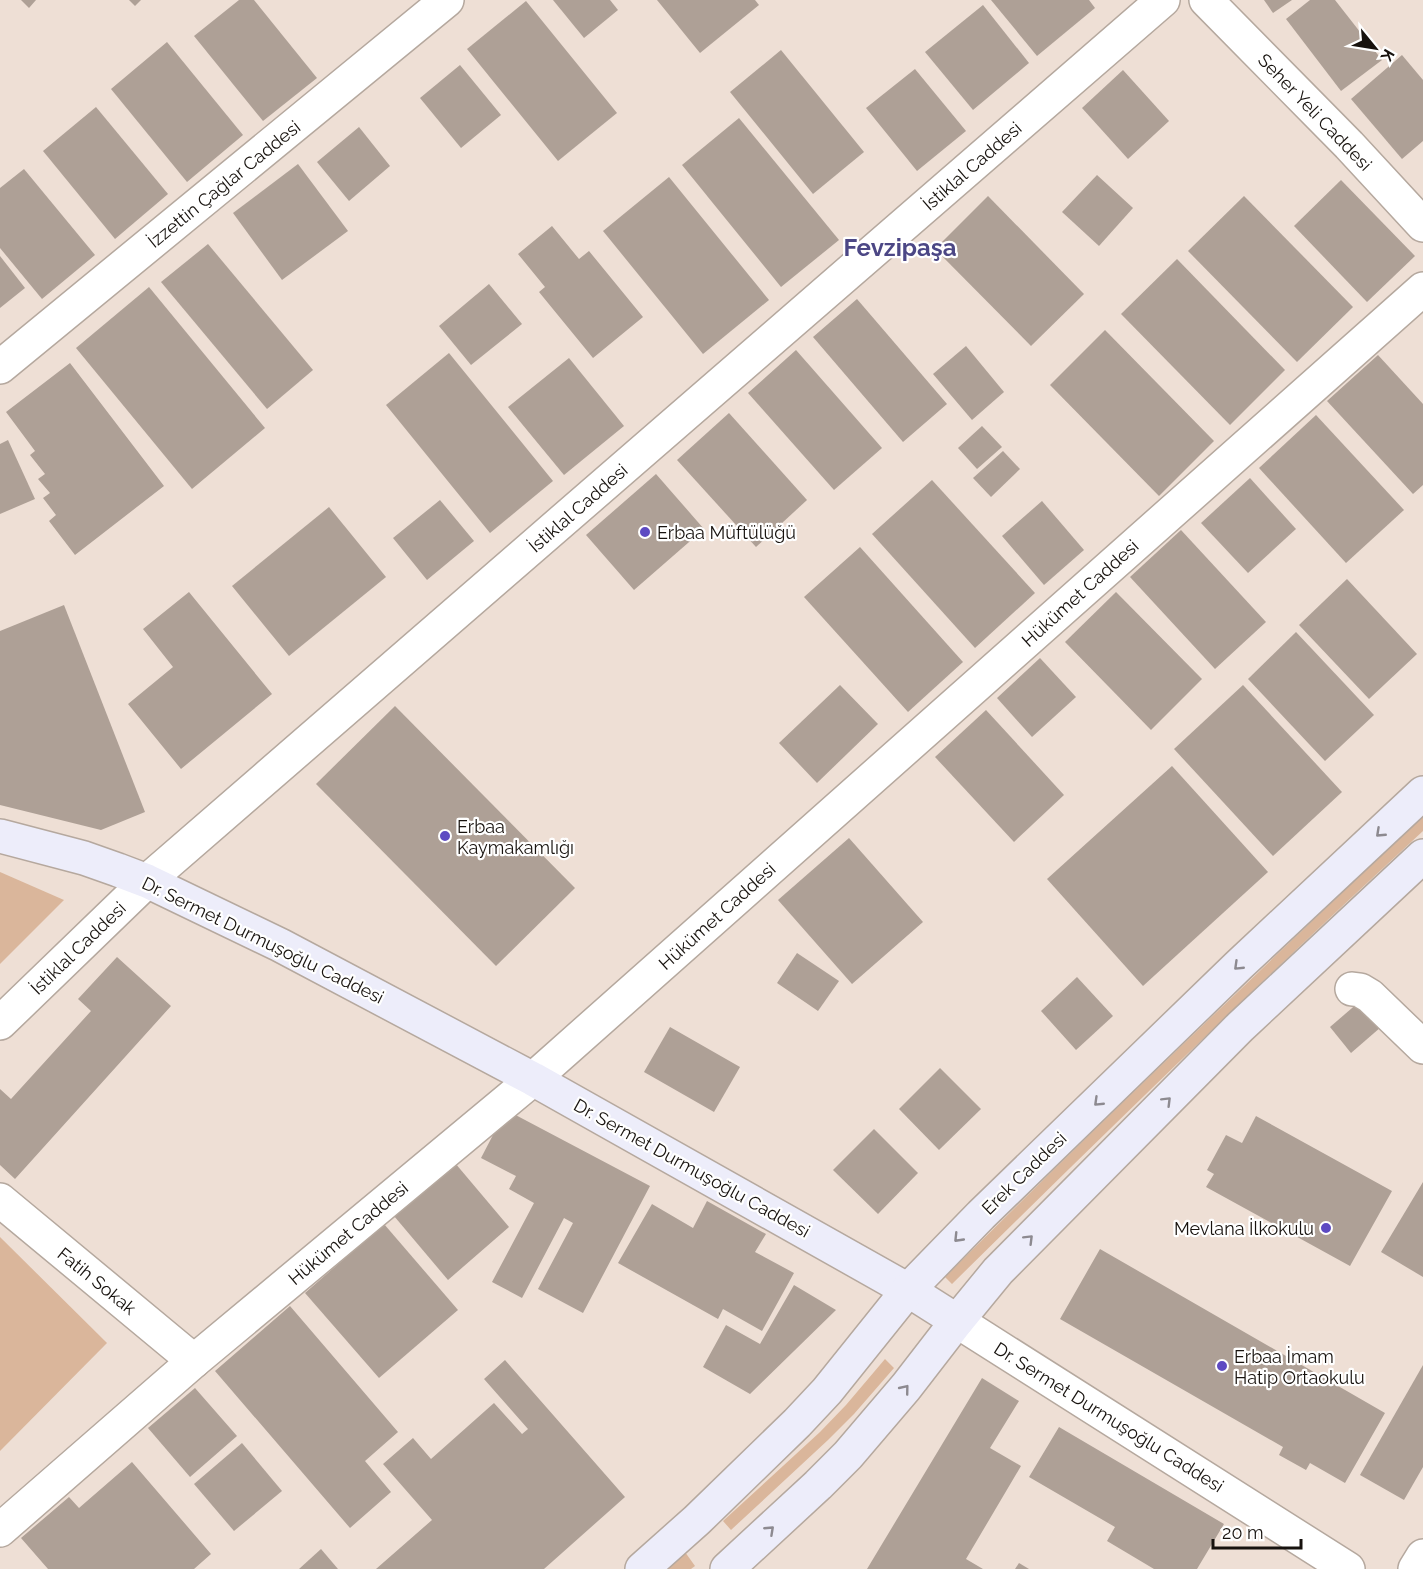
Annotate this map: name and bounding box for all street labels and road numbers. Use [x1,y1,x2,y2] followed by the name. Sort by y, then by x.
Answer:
[1254,49,1376,175] street label: Seher Yeli Caddesi
[144,116,304,252] street label: İzzettin Çağlar Caddesi
[918,117,1026,215] street label: İstiklal Caddesi
[524,459,632,557] street label: İstiklal Caddesi
[1017,535,1143,651] street label: Hükümet Caddesi
[654,858,780,974] street label: Hükümet Caddesi
[139,872,387,1008] street label: Dr. Sermet Durmuşoğlu Caddesi
[26,897,130,999] street label: İstiklal Caddesi
[570,1094,814,1242] street label: Dr. Sermet Durmuşoğlu Caddesi
[977,1127,1071,1219] street label: Erek Caddesi
[284,1177,412,1289] street label: Hükümet Caddesi
[54,1243,141,1319] street label: Fatih Sokak
[990,1338,1228,1496] street label: Dr. Sermet Durmuşoğlu Caddesi

